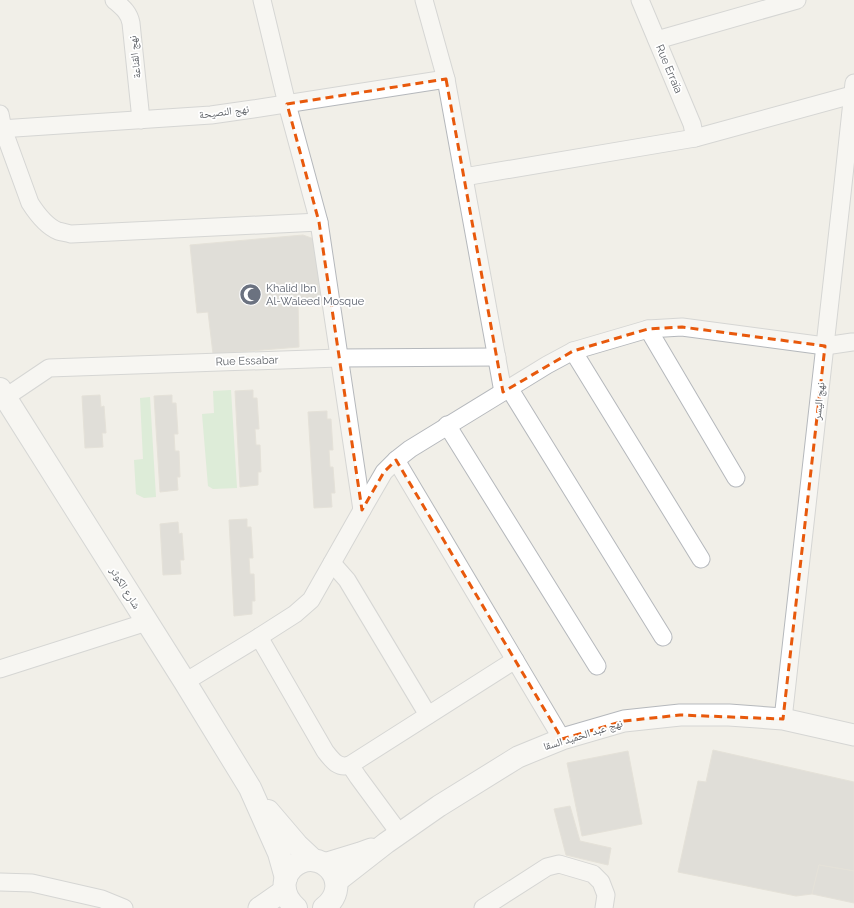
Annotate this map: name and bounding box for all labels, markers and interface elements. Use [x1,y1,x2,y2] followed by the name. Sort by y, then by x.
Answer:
[126,35,144,79] street label: نهج القناعة
[653,43,685,95] street label: Rue Erraïa
[198,102,250,122] street label: نهج النصيحة
[237,281,263,307] mosque icon: Khalid Ibn Al-Waleed Mosque
[266,282,365,308] place label: Khalid Ibn Al-Waleed Mosque
[215,353,279,369] street label: Rue Essabar
[810,381,827,422] street label: نهج اليسر
[106,564,143,611] street label: شارع الكوثر
[542,717,624,753] street label: نهج عبد الحميد السقا

